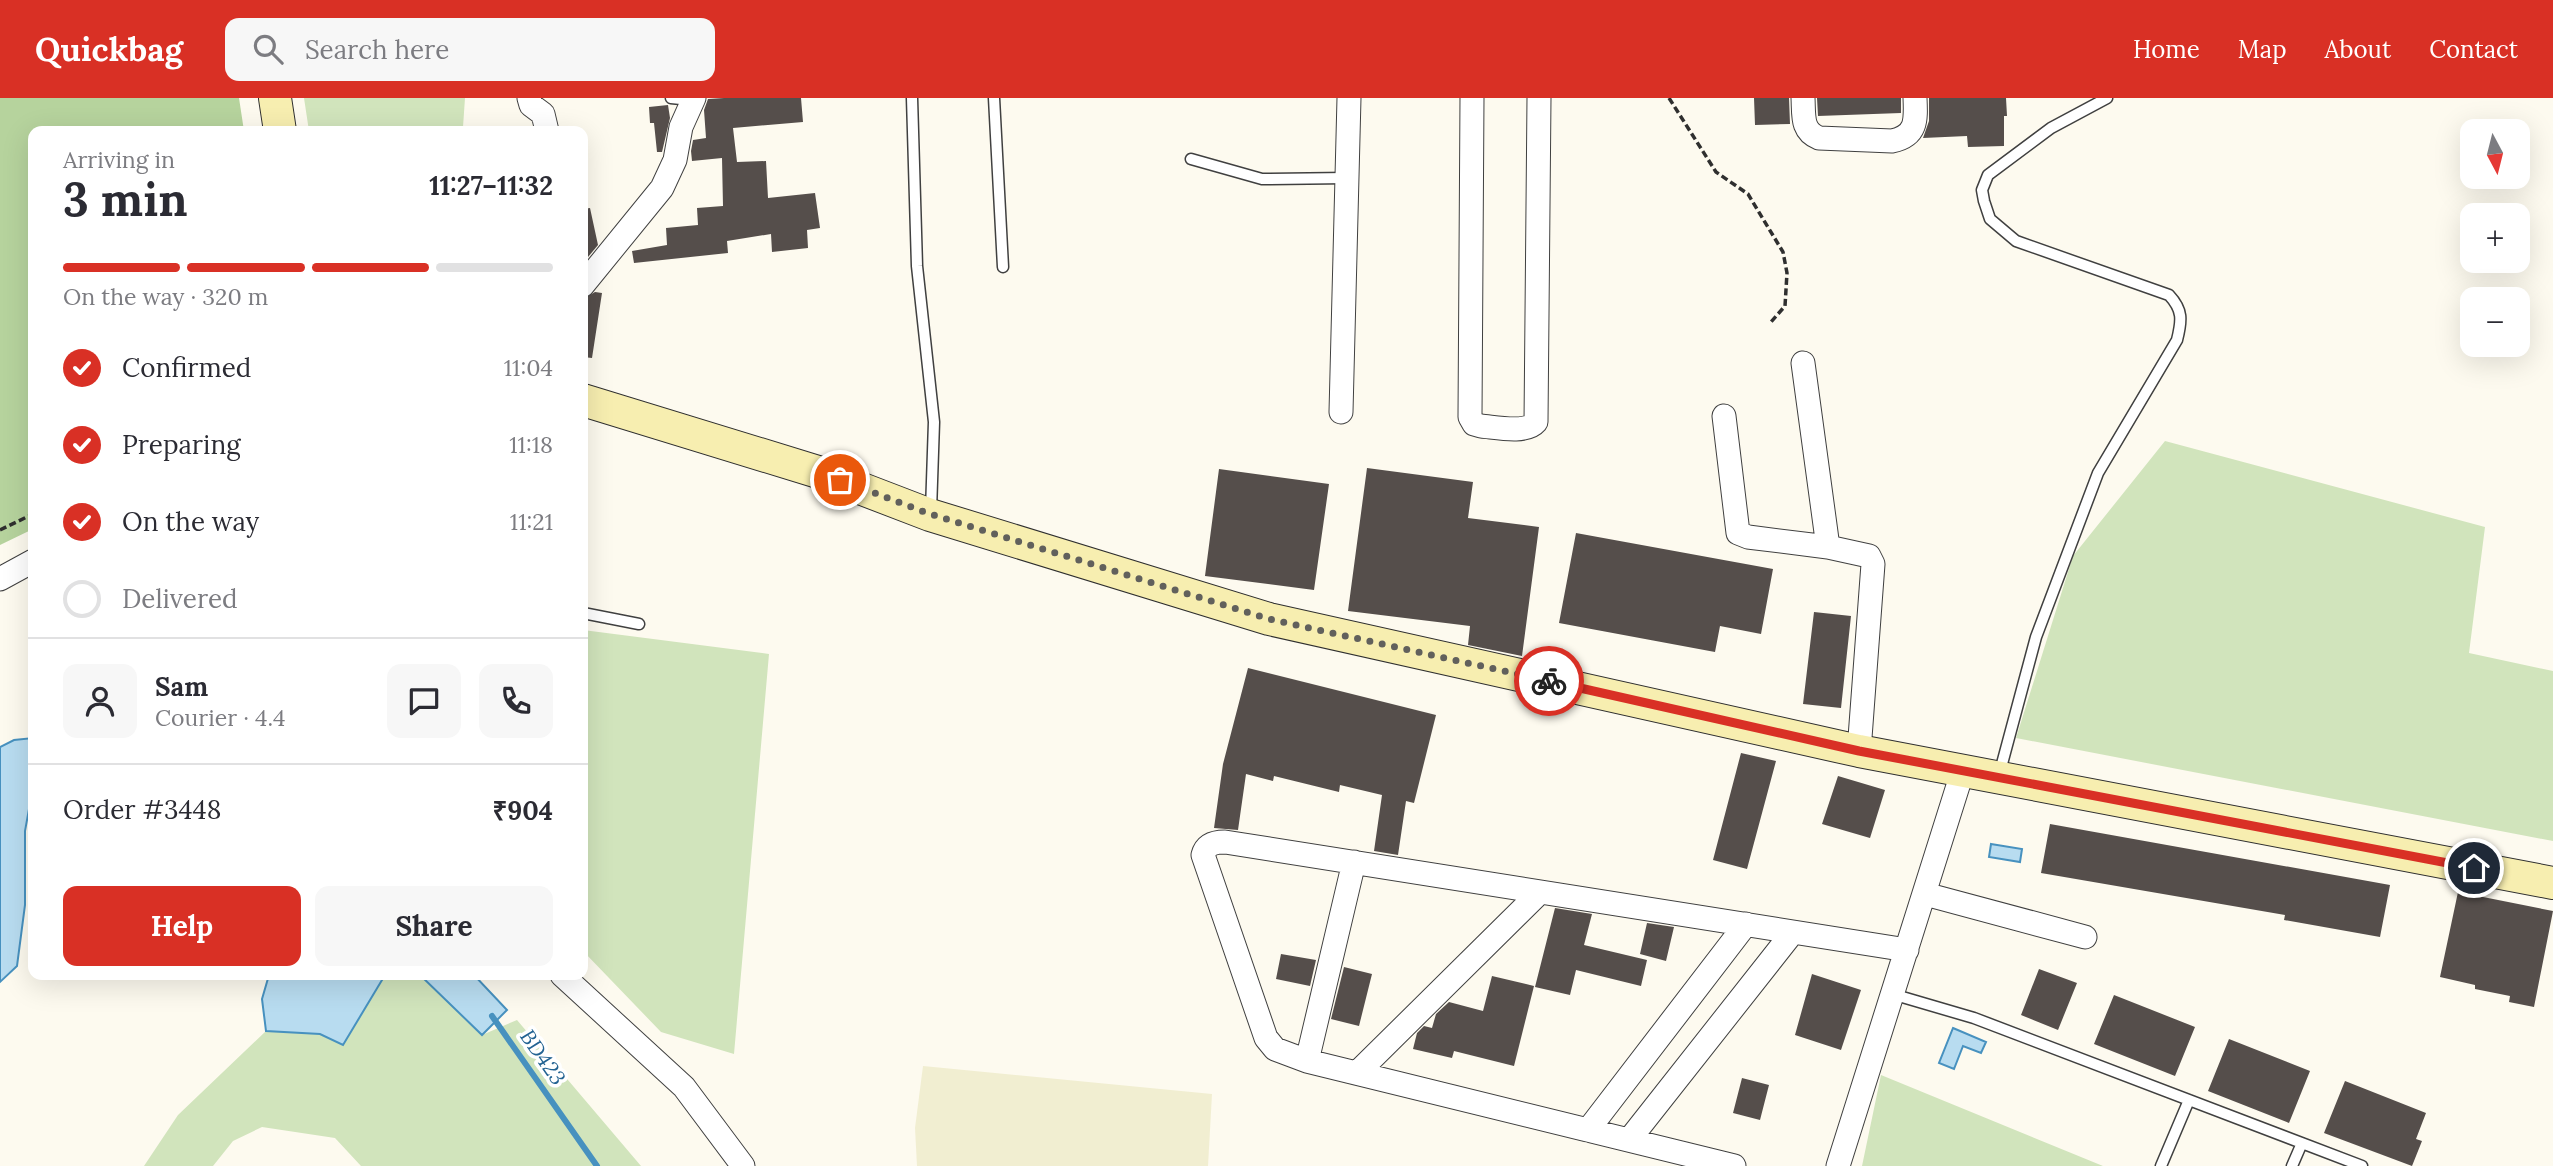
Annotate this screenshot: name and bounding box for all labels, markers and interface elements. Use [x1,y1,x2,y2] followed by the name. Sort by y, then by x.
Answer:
[225,18,715,81] search box
[35,28,183,70] text: Quickbag
[249,30,287,68] icon: search
[305,33,449,66] text: Search here
[2133,34,2200,65] text: Home
[2238,34,2287,65] text: Map
[2325,34,2391,65] text: About
[2429,34,2518,65] text: Contact
[2460,119,2530,189] north arrow
[2460,119,2530,357] map controls
[63,145,175,174] text: Arriving in
[429,169,553,202] text: 11:27–11:32
[63,170,188,229] text: 3 min
[2460,203,2530,273] button: +
[63,282,268,311] text: On the way · 320 m
[2460,287,2530,357] button: −
[63,349,101,387] icon: check
[122,351,251,384] text: Confirmed
[504,353,553,382] text: 11:04
[63,426,101,464] icon: check
[122,428,241,461] text: Preparing
[509,430,553,459] text: 11:18
[810,450,870,510] pin
[821,461,859,499] icon: bag
[63,503,101,541] icon: check
[122,505,259,538] text: On the way
[510,507,553,536] text: 11:21
[122,582,238,615] text: Delivered
[1514,646,1584,716] courier
[1530,662,1568,700] icon: bike
[63,664,137,738] button: person
[387,664,461,738] button: chat
[479,664,553,738] button: phone
[155,670,208,703] text: Sam
[155,703,286,732] text: Courier · 4.4
[63,793,221,826] text: Order #3448
[492,794,553,827] text: ₹904
[2444,838,2504,898] pin
[2455,849,2493,887] icon: home
[63,886,301,966] button: Help
[315,886,553,966] button: Share
[514,1024,572,1090] water label: BD423

